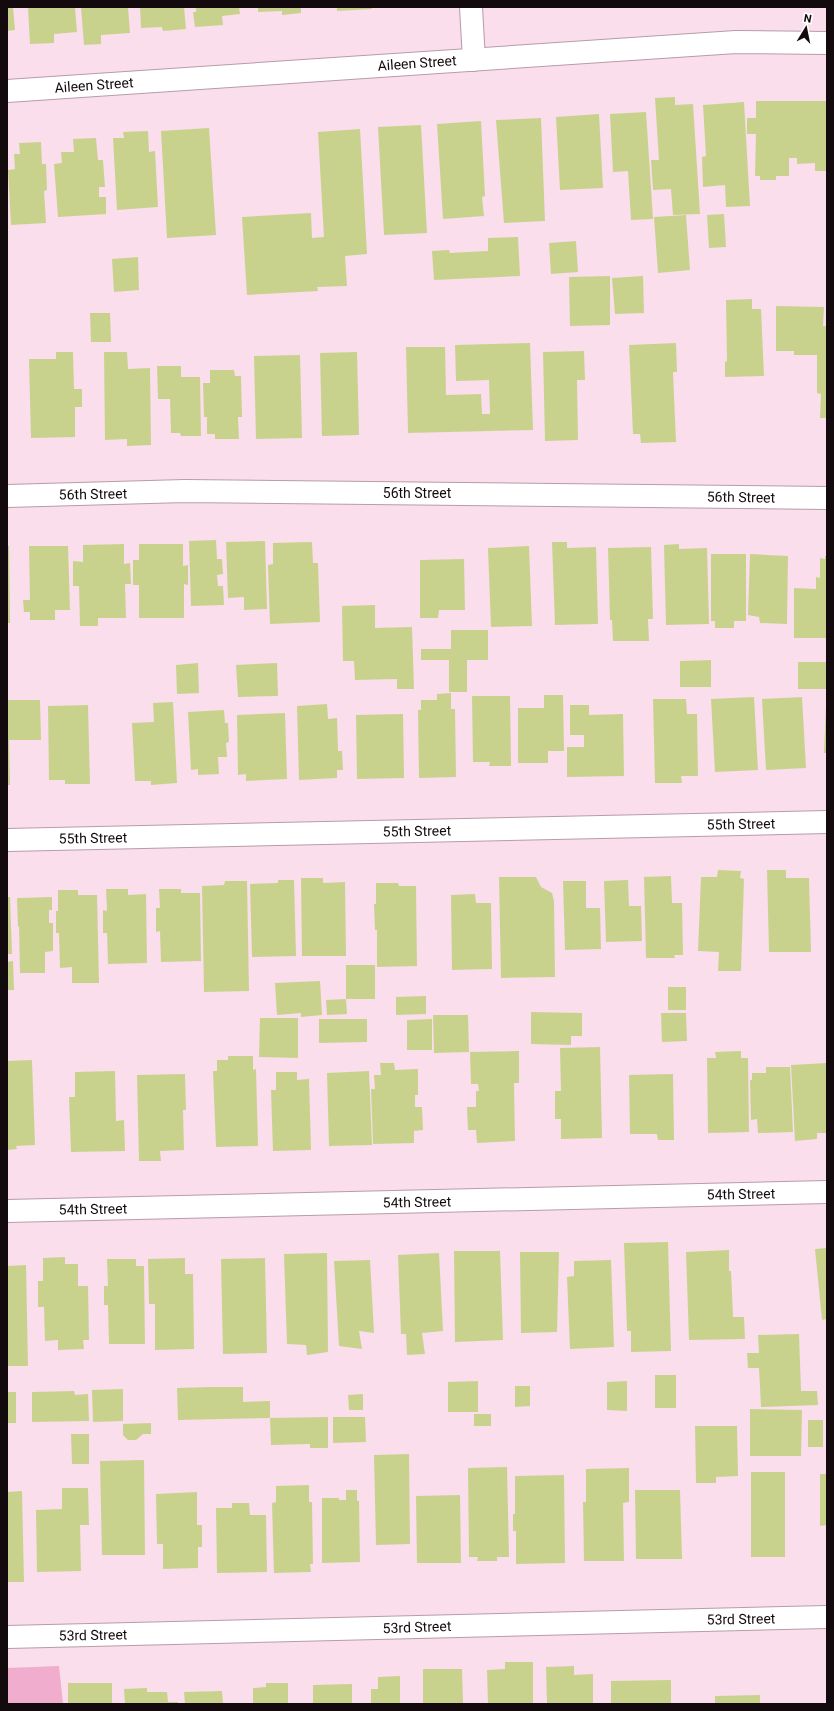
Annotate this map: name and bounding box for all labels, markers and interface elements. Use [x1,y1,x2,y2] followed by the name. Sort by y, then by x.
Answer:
[786,8,826,48] north arrow
[803,12,813,26] text: N
[377,52,457,74] street label: Aileen Street
[54,74,134,96] street label: Aileen Street
[59,485,128,503] street label: 56th Street
[383,485,452,501] street label: 56th Street
[707,488,776,506] street label: 56th Street
[707,815,776,833] street label: 55th Street
[383,822,452,840] street label: 55th Street
[59,829,128,847] street label: 55th Street
[707,1185,776,1203] street label: 54th Street
[383,1193,452,1211] street label: 54th Street
[59,1200,128,1218] street label: 54th Street
[707,1610,776,1628] street label: 53rd Street
[382,1618,452,1636] street label: 53rd Street
[59,1626,128,1644] street label: 53rd Street

